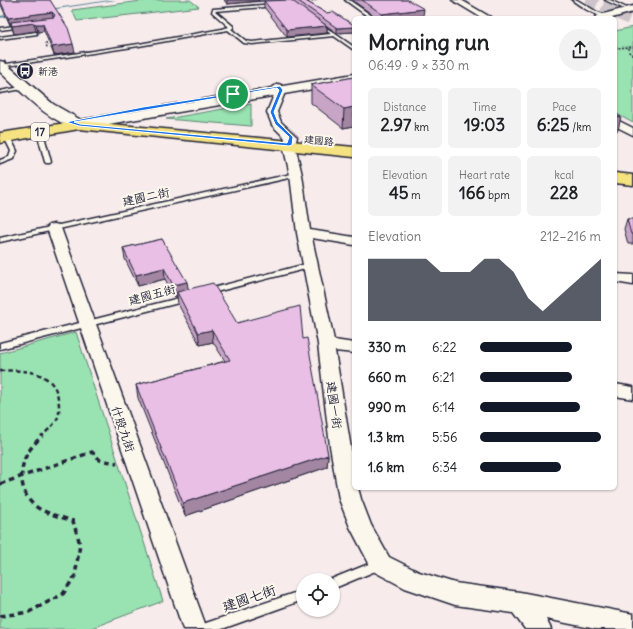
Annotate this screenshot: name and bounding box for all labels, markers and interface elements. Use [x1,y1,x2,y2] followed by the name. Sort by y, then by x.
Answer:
[368,28,490,56] text: Morning run
[559,29,601,71] button: share
[368,57,469,74] text: 06:49 · 9 × 330 m
[15,61,35,81] bus stop icon: 新港
[38,65,58,78] place label: 新港
[216,77,250,111] pin
[222,83,244,105] icon: arrive
[383,100,426,114] text: Distance
[473,100,496,114] text: Time
[552,100,576,114] text: Pace
[380,114,411,136] text: 2.97
[464,114,505,136] text: 19:03
[537,114,570,136] text: 6:25
[411,120,429,134] text: km
[570,120,591,134] text: /km
[31,123,49,141] road number: 17
[303,132,335,149] street label: 建國路
[382,168,427,182] text: Elevation
[459,168,510,182] text: Heart rate
[554,168,574,182] text: kcal
[389,182,409,204] text: 45
[459,182,485,204] text: 166
[550,182,578,204] text: 228
[121,184,171,209] street label: 建國二街
[409,188,421,202] text: m
[485,188,510,202] text: bpm
[368,228,421,245] text: Elevation
[540,228,601,245] text: 212–216 m
[127,281,177,308] street label: 建國五街
[368,339,406,356] text: 330 m
[432,339,457,356] text: 6:22
[368,369,406,386] text: 660 m
[432,369,455,386] text: 6:21
[324,380,345,430] street label: 建國一街
[368,399,406,416] text: 990 m
[432,399,455,416] text: 6:14
[109,404,138,454] street label: 什股九街
[368,429,404,446] text: 1.3 km
[432,429,457,446] text: 5:56
[368,459,404,476] text: 1.6 km
[432,459,457,476] text: 6:34
[296,573,340,617] map controls
[296,573,340,617] button: locate
[220,580,278,616] street label: 建國七街

